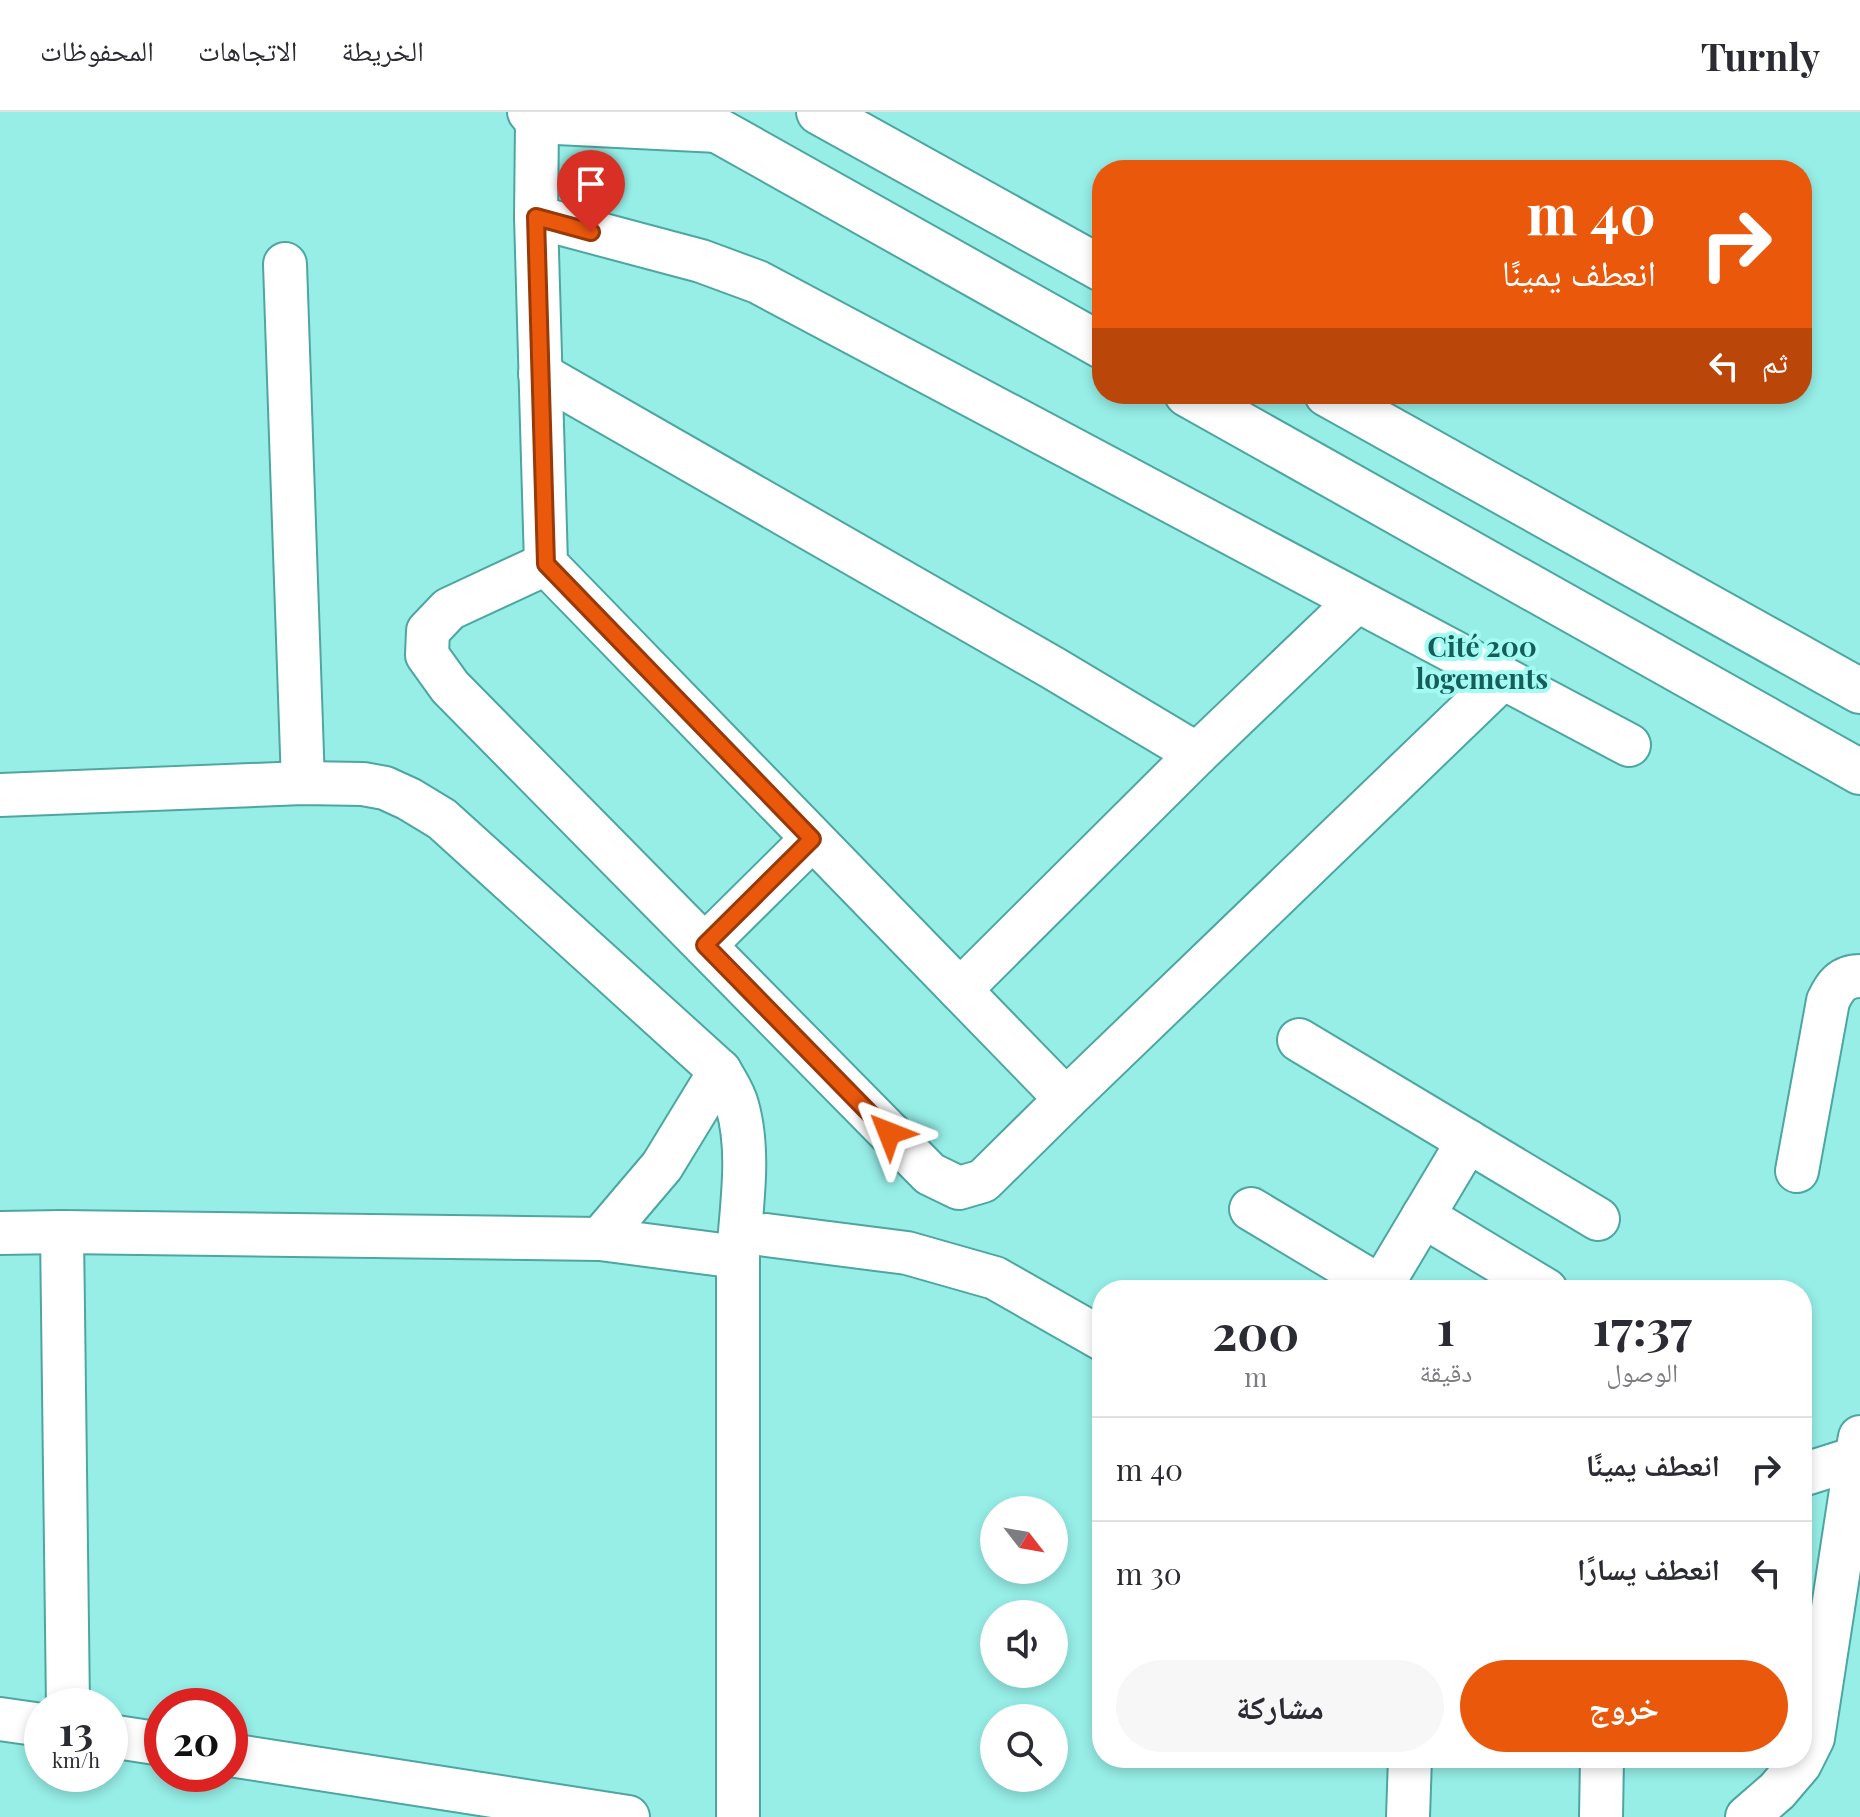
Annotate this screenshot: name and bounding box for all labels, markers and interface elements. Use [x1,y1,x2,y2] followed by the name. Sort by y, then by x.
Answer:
[1701,30,1820,81] text: Turnly
[40,31,154,68] text: المحفوظات
[198,31,297,68] text: الاتجاهات
[341,31,424,68] text: الخريطة
[557,150,625,232] pin
[569,162,613,206] icon: arrive
[1527,175,1656,250] text: 40 m
[1684,192,1788,296] icon: right
[1502,247,1656,295] text: انعطف يمينًا
[1762,341,1788,381] text: ثم
[1702,344,1746,388] icon: left
[1416,627,1548,696] district label: Cité 200 logements
[847,1091,931,1175] position arrow
[1437,1294,1455,1358] text: 1
[1592,1294,1692,1358] text: 17:37
[1212,1299,1299,1363] text: 200
[1419,1354,1472,1389] text: دقيقة
[1606,1354,1678,1389] text: الوصول
[1244,1359,1267,1394] text: m
[1586,1444,1720,1484] text: انعطف يمينًا
[1744,1447,1788,1491] icon: right
[1116,1449,1183,1489] text: 40 m
[980,1496,1068,1584] north arrow
[980,1496,1068,1792] map controls
[1577,1548,1720,1588] text: انعطف يسارًا
[1744,1551,1788,1595] icon: left
[1116,1553,1182,1593] text: 30 m
[980,1600,1068,1688] button: sound
[1116,1660,1444,1752] button: مشاركة
[1460,1660,1788,1752] button: خروج
[144,1688,248,1792] speed limit sign: 20
[59,1703,93,1756] text: 13
[980,1704,1068,1792] button: search
[52,1746,100,1773] text: km/h

